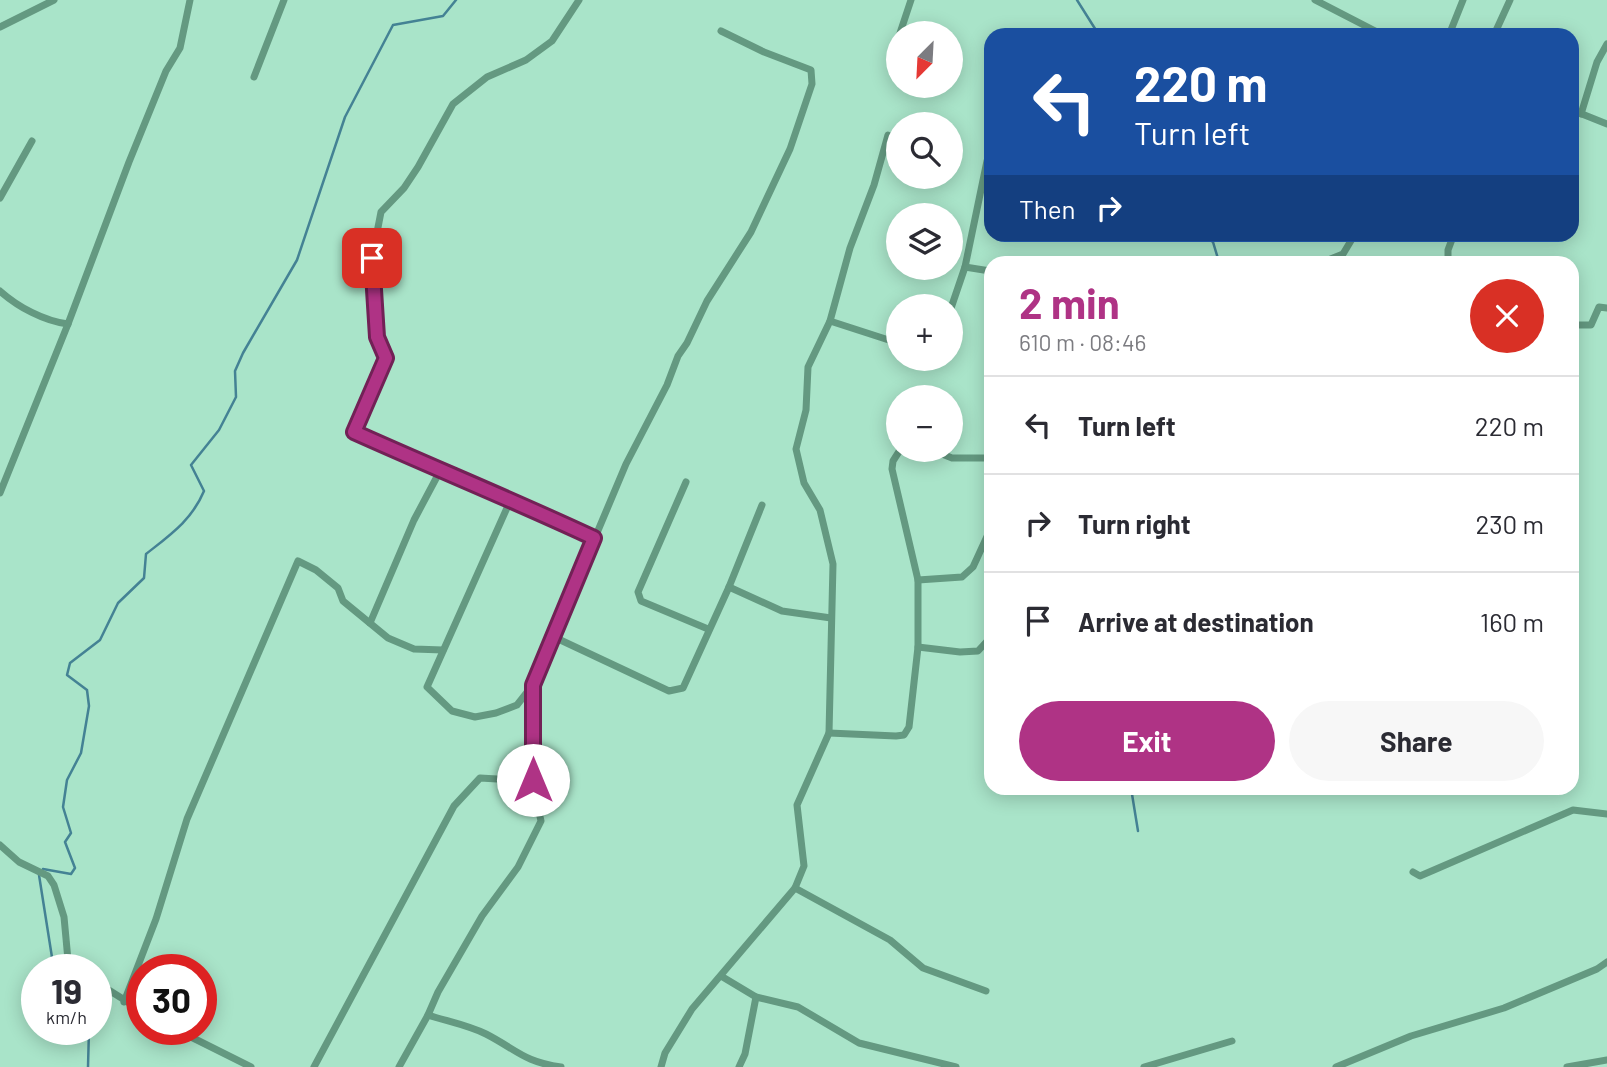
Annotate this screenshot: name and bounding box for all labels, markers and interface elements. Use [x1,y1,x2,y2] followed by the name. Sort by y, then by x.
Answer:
[886,21,962,98] north arrow
[886,21,963,462] map controls
[1134,53,1268,112] text: 220 m
[1019,56,1110,147] icon: left
[886,112,963,189] button: search
[1134,113,1251,151] text: Turn left
[1090,189,1128,227] icon: right
[1019,193,1076,224] text: Then
[886,203,963,280] button: layers
[342,228,402,288] pin
[353,239,391,277] icon: arrive
[1019,277,1120,327] text: 2 min
[1470,279,1544,353] button: close
[886,294,963,371] button: +
[1019,328,1146,356] text: 610 m · 08:46
[886,385,963,462] button: −
[1019,406,1057,444] icon: left
[1078,410,1176,441] text: Turn left
[1475,410,1544,441] text: 220 m
[1019,504,1057,542] icon: right
[1078,508,1191,539] text: Turn right
[1475,508,1544,539] text: 230 m
[1019,602,1057,640] icon: arrive
[1078,606,1314,637] text: Arrive at destination
[1480,606,1544,637] text: 160 m
[1019,701,1275,781] button: Exit
[1289,701,1544,781] button: Share
[496,743,570,817] position arrow
[126,954,217,1045] speed limit sign: 30
[51,969,82,1011] text: 19
[46,1006,87,1028] text: km/h

